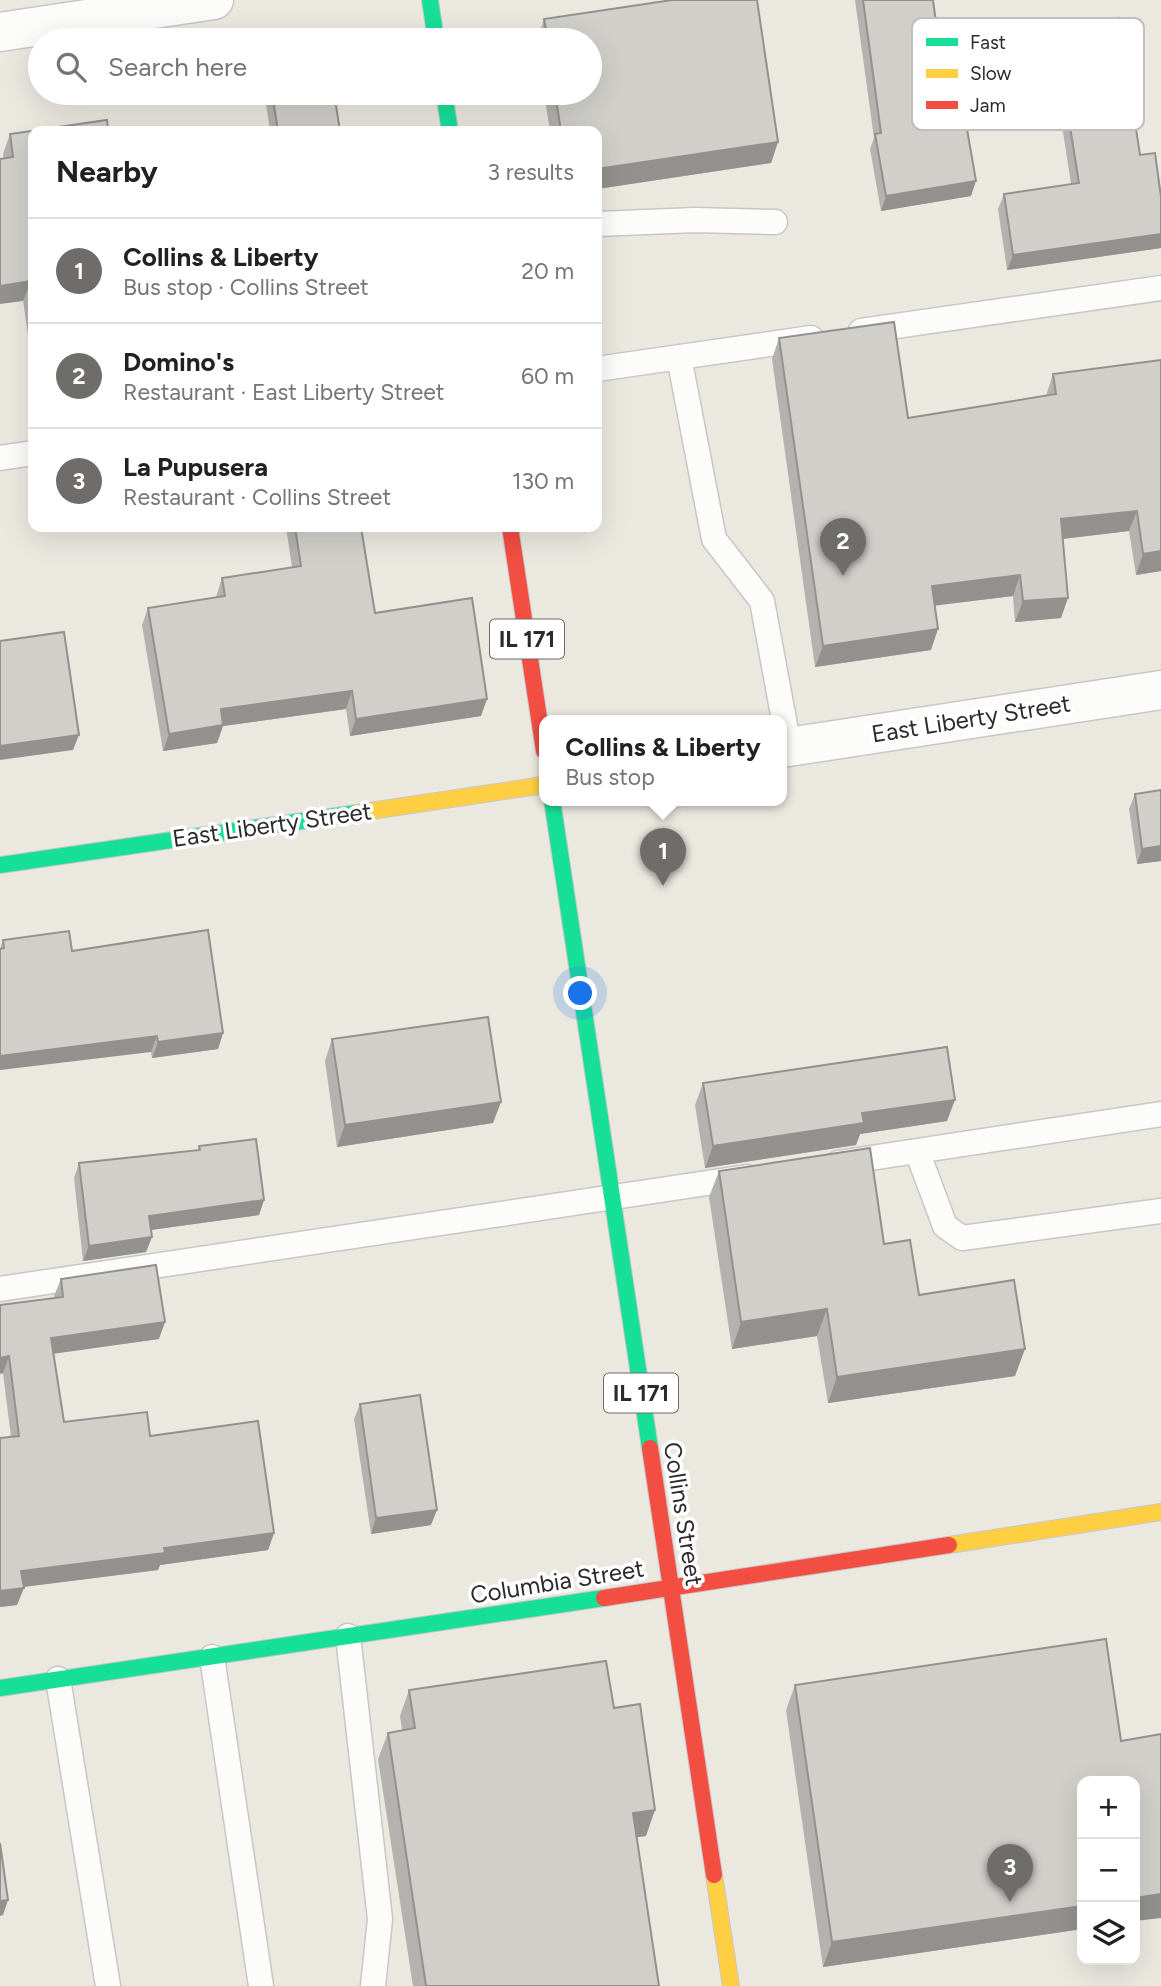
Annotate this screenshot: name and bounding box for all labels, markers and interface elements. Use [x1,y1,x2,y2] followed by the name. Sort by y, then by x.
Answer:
[912,18,1144,130] legend
[28,28,602,105] search box
[970,31,1006,54] text: Fast
[52,48,90,86] icon: search
[108,51,247,83] text: Search here
[970,62,1012,85] text: Slow
[970,94,1006,117] text: Jam
[56,153,158,190] text: Nearby
[487,158,574,186] text: 3 results
[123,241,319,273] text: Collins & Liberty
[74,257,84,285] text: 1
[521,257,574,285] text: 20 m
[123,273,369,301] text: Bus stop · Collins Street
[123,346,234,378] text: Domino's
[72,362,86,390] text: 2
[521,362,574,390] text: 60 m
[123,378,445,406] text: Restaurant · East Liberty Street
[123,451,268,483] text: La Pupusera
[73,467,85,495] text: 3
[512,467,574,495] text: 130 m
[123,483,391,511] text: Restaurant · Collins Street
[820,518,866,576] pin: 2
[490,620,564,659] road number: IL 171
[869,688,1072,749] street label: East Liberty Street
[539,715,787,806] popup
[565,731,761,763] text: Collins & Liberty
[565,763,655,791] text: Bus stop
[170,796,373,853] street label: East Liberty Street
[640,828,686,886] pin: 1
[563,976,597,1010] your location
[604,1374,678,1412] road number: IL 171
[658,1440,709,1588] street label: Collins Street
[468,1553,646,1610] street label: Columbia Street
[1077,1776,1140,1965] map controls
[1077,1776,1140,1839] button: +
[1077,1839,1140,1902] button: −
[987,1844,1033,1902] pin: 3
[1077,1902,1140,1965] button: layers

